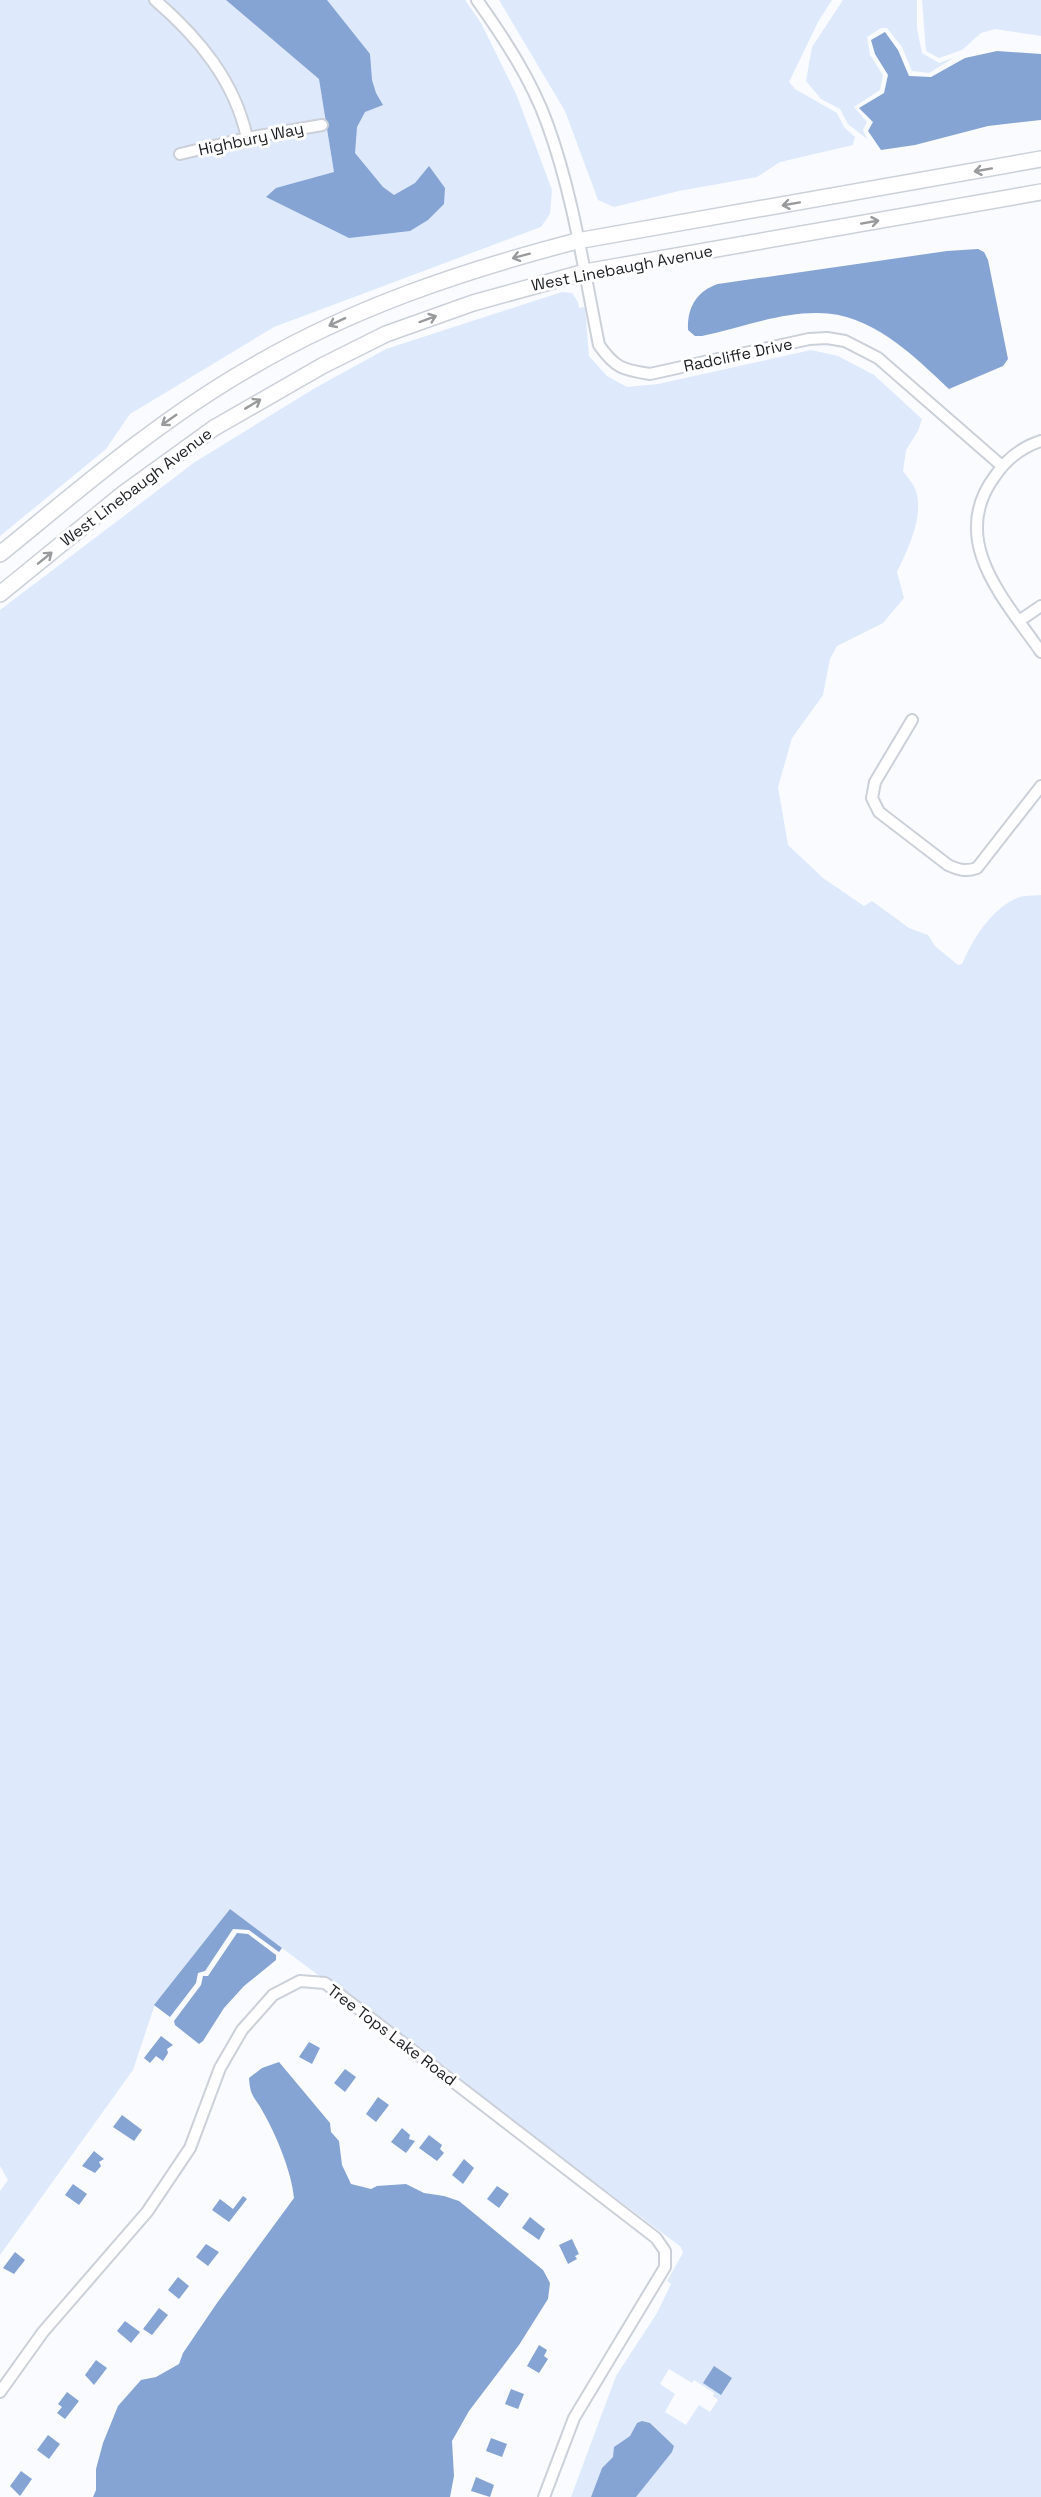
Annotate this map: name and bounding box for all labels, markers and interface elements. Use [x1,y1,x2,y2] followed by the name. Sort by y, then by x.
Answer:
[196,118,306,160] street label: Highbury Way
[974,164,994,175] one-way arrow
[782,198,802,209] one-way arrow
[859,216,879,227] one-way arrow
[529,240,715,296] street label: West Linebaugh Avenue
[511,250,530,262] one-way arrow
[418,313,436,324] one-way arrow
[329,317,347,329] one-way arrow
[682,333,794,377] street label: Radcliffe Drive
[244,398,261,411] one-way arrow
[162,414,178,426] one-way arrow
[56,423,216,551] street label: West Linebaugh Avenue
[37,551,53,564] one-way arrow
[323,1980,461,2090] street label: Tree Tops Lake Road

